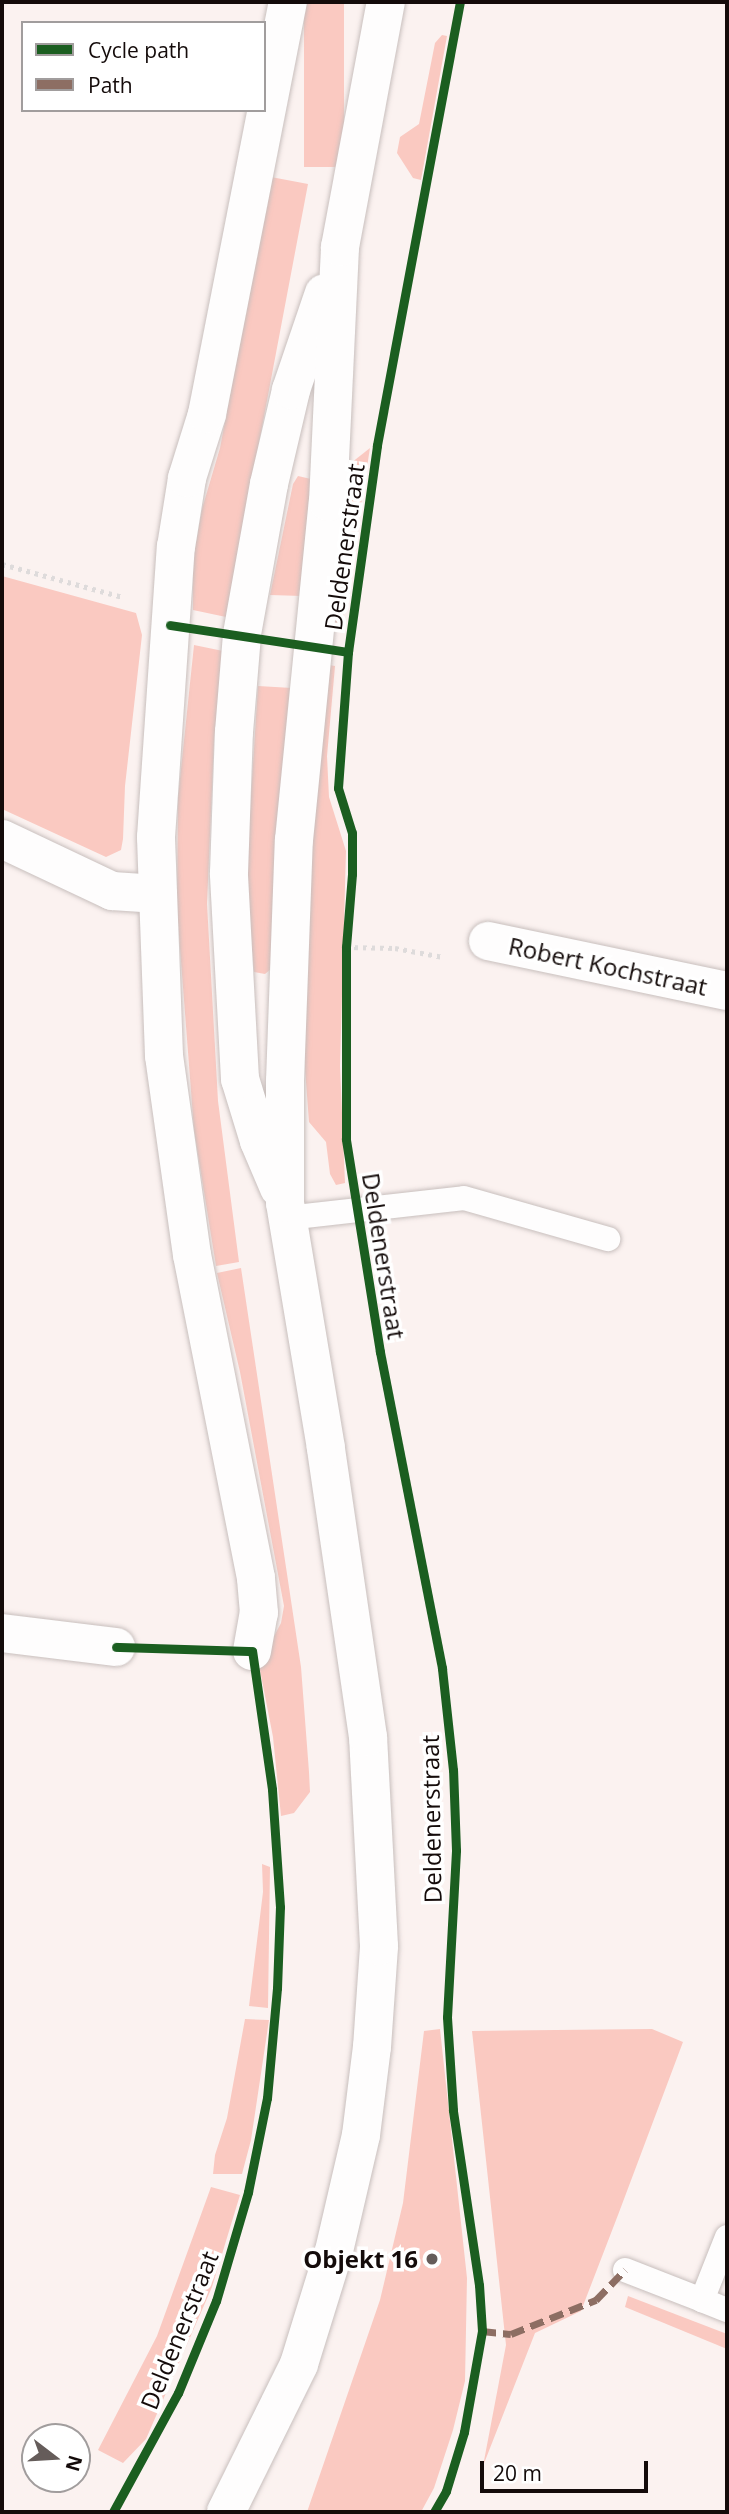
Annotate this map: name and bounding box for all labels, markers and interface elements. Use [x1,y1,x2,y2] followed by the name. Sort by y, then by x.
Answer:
[21,21,266,112] legend
[88,36,189,64] text: Cycle path
[88,71,133,99] text: Path
[318,462,370,632] street label: Deldenerstraat
[506,931,710,1001] street label: Robert Kochstraat
[357,1171,411,1341] street label: Deldenerstraat
[415,1735,447,1903] street label: Deldenerstraat
[303,2245,418,2273] place label: Objekt 16
[134,2247,224,2413] street label: Deldenerstraat
[424,2251,440,2267] marker: Objekt 16
[21,2423,91,2493] north arrow
[484,2448,652,2492] scale bar
[59,2452,89,2475] text: N
[493,2459,542,2487] text: 20 m

